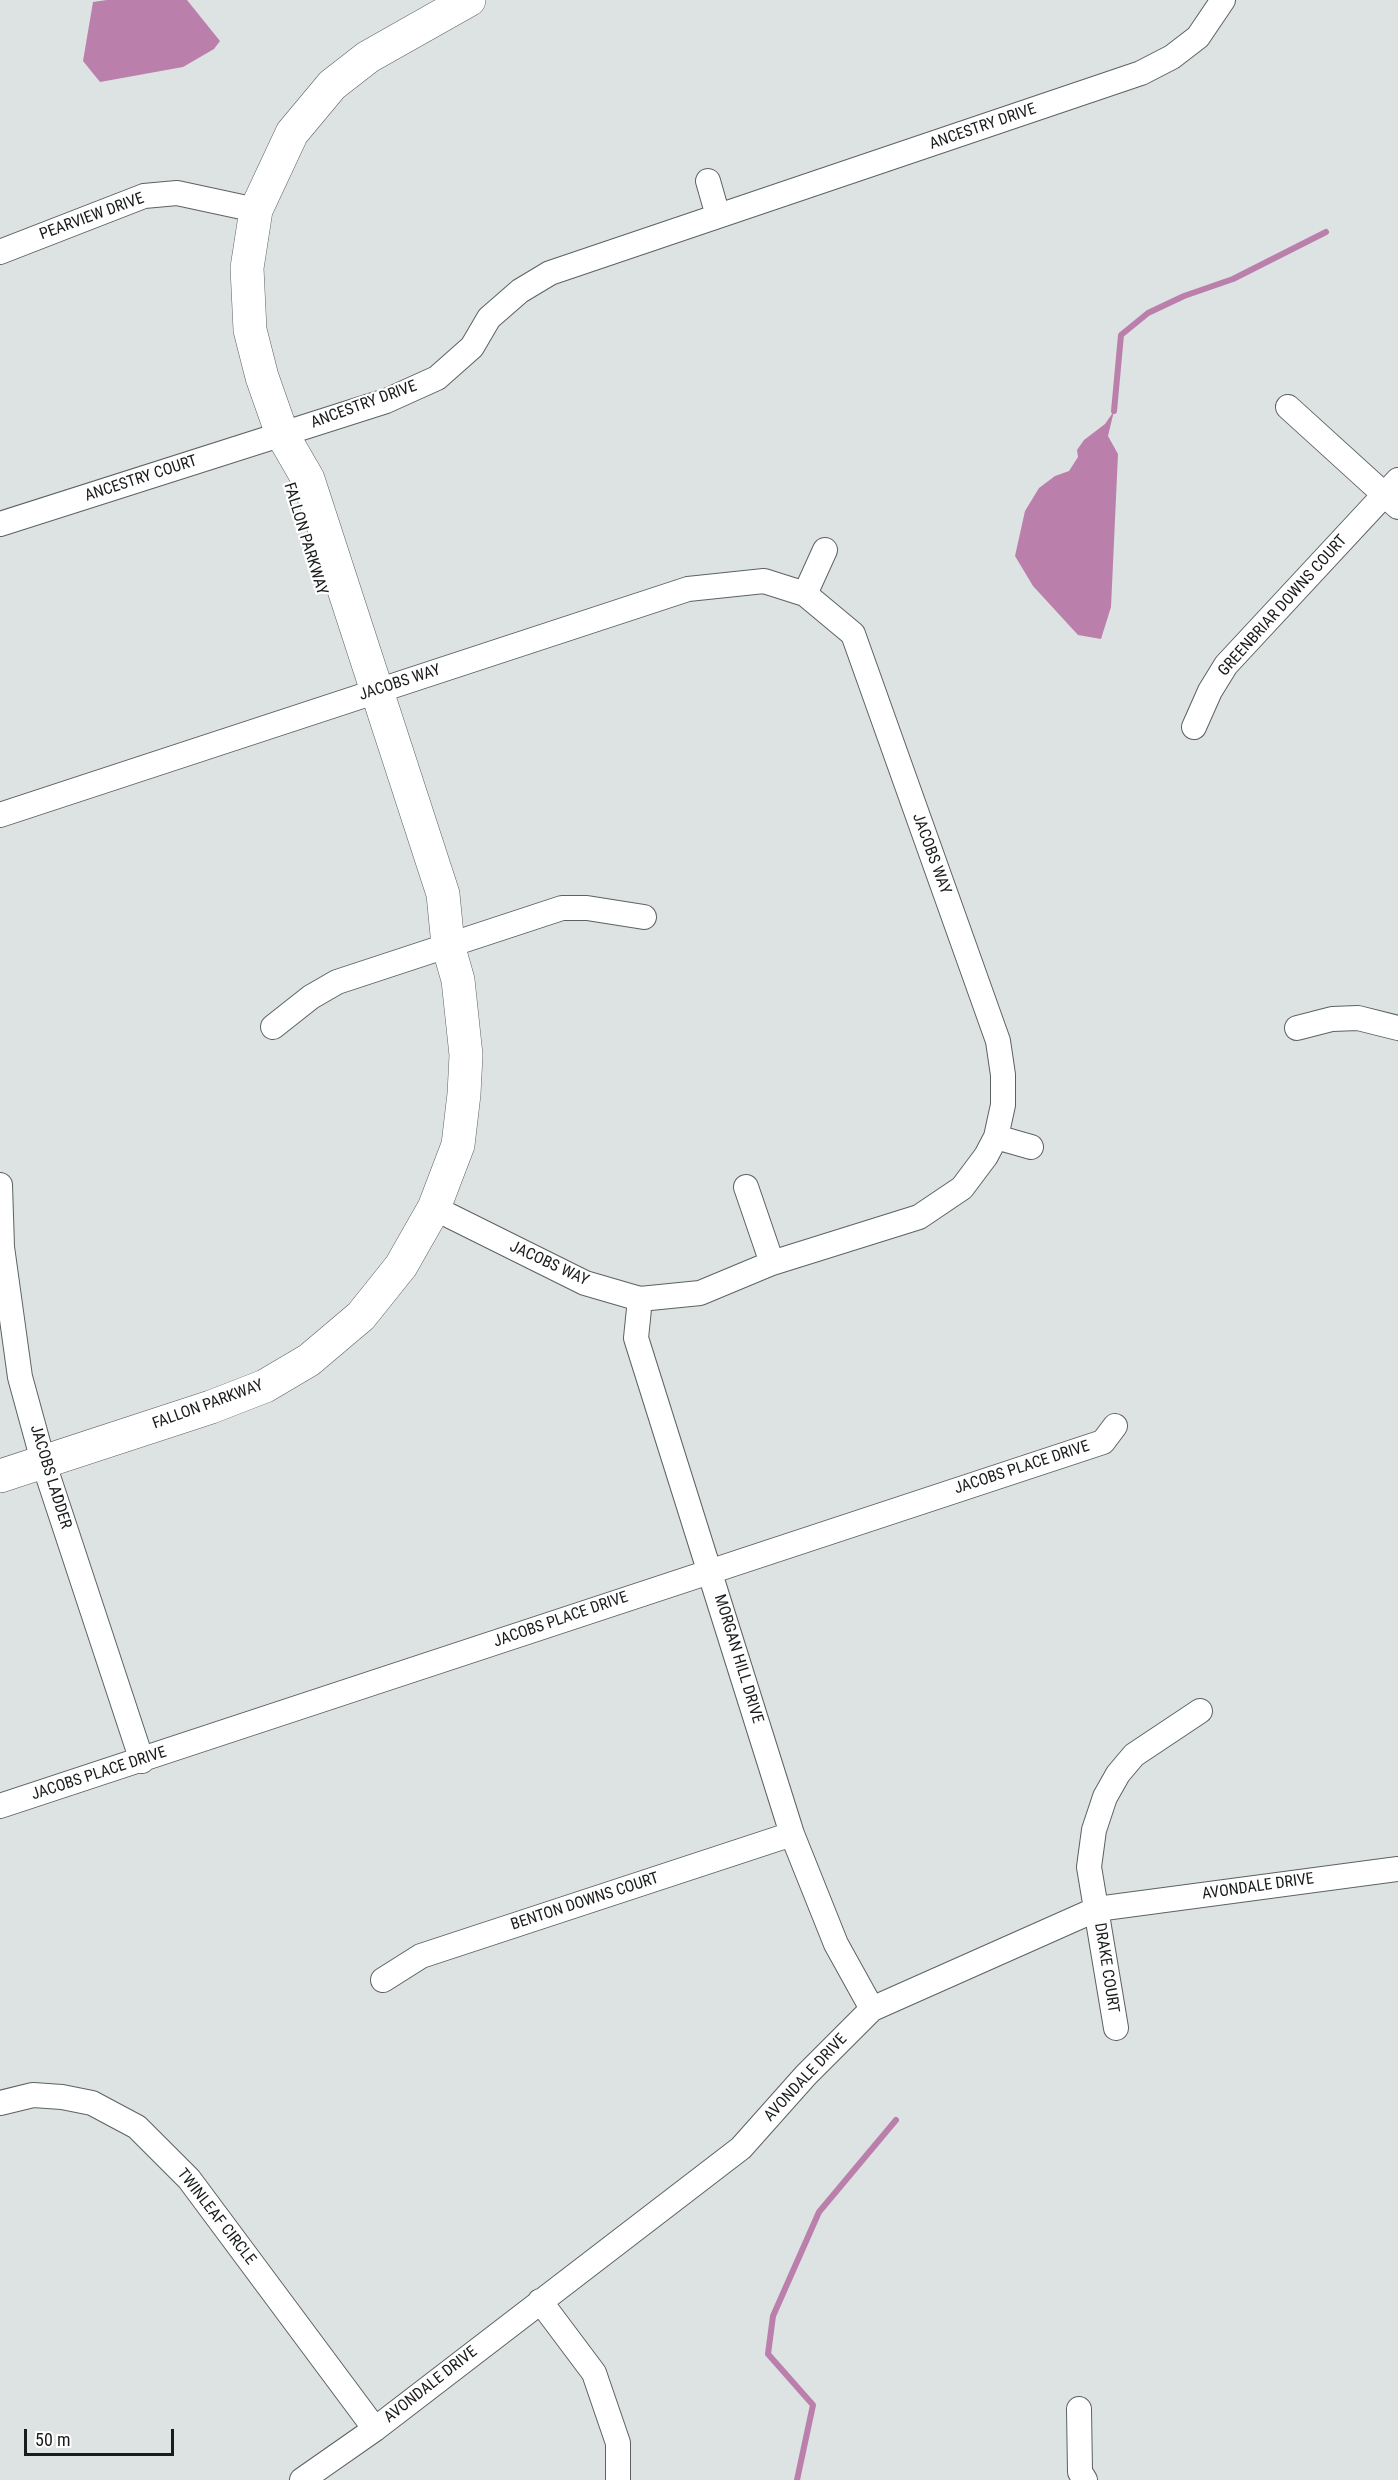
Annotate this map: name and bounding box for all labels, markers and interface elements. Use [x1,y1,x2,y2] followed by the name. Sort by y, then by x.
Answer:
[927,100,1039,154] street label: ANCESTRY DRIVE
[37,189,147,245] street label: PEARVIEW DRIVE
[308,377,420,433] street label: ANCESTRY DRIVE
[82,452,200,506] street label: ANCESTRY COURT
[279,480,331,598] street label: FALLON PARKWAY
[1215,532,1351,680] street label: GREENBRIAR DOWNS COURT
[357,661,443,705] street label: JACOBS WAY
[907,811,955,897] street label: JACOBS WAY
[506,1237,592,1291] street label: JACOBS WAY
[150,1376,266,1434] street label: FALLON PARKWAY
[25,1423,75,1531] street label: JACOBS LADDER
[952,1437,1092,1499] street label: JACOBS PLACE DRIVE
[491,1588,631,1652] street label: JACOBS PLACE DRIVE
[709,1592,767,1726] street label: MORGAN HILL DRIVE
[29,1743,169,1805] street label: JACOBS PLACE DRIVE
[509,1869,661,1935] street label: BENTON DOWNS COURT
[1201,1870,1315,1904] street label: AVONDALE DRIVE
[1089,1922,1123,2014] street label: DRAKE COURT
[760,2030,852,2126] street label: AVONDALE DRIVE
[172,2165,260,2269] street label: TWINLEAF CIRCLE
[381,2343,481,2427] street label: AVONDALE DRIVE
[27,2417,177,2455] scale bar
[35,2429,70,2450] text: 50 m

